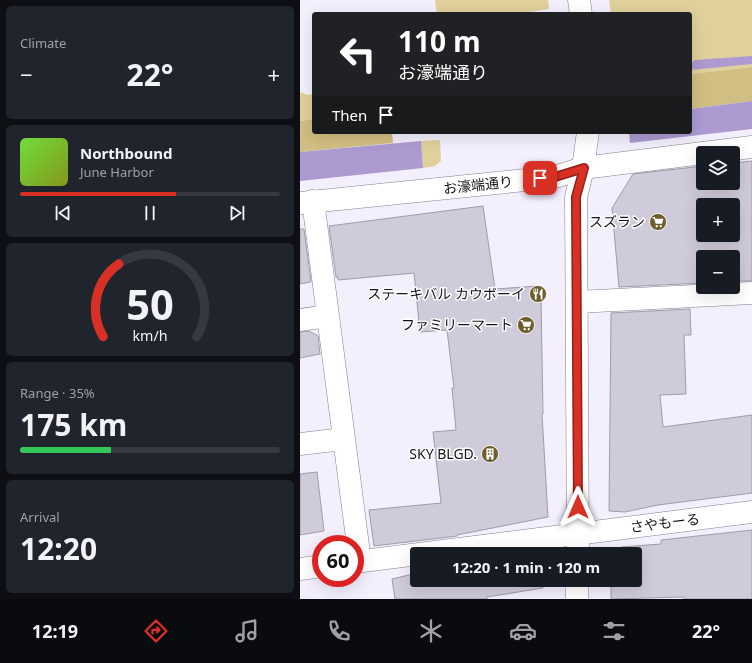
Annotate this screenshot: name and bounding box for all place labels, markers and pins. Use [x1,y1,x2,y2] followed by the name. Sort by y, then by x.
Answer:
[523,161,557,195] pin
[589,212,645,231] place label: スズラン
[648,212,668,232] supermarket icon: スズラン
[367,284,525,303] place label: ステーキバル カウボーイ
[528,284,548,304] restaurant icon: ステーキバル カウボーイ
[401,315,513,334] place label: ファミリーマート
[516,315,536,335] supermarket icon: ファミリーマート
[409,444,477,463] place label: SKY BLGD.
[480,444,500,464] building icon: SKY BLGD.

